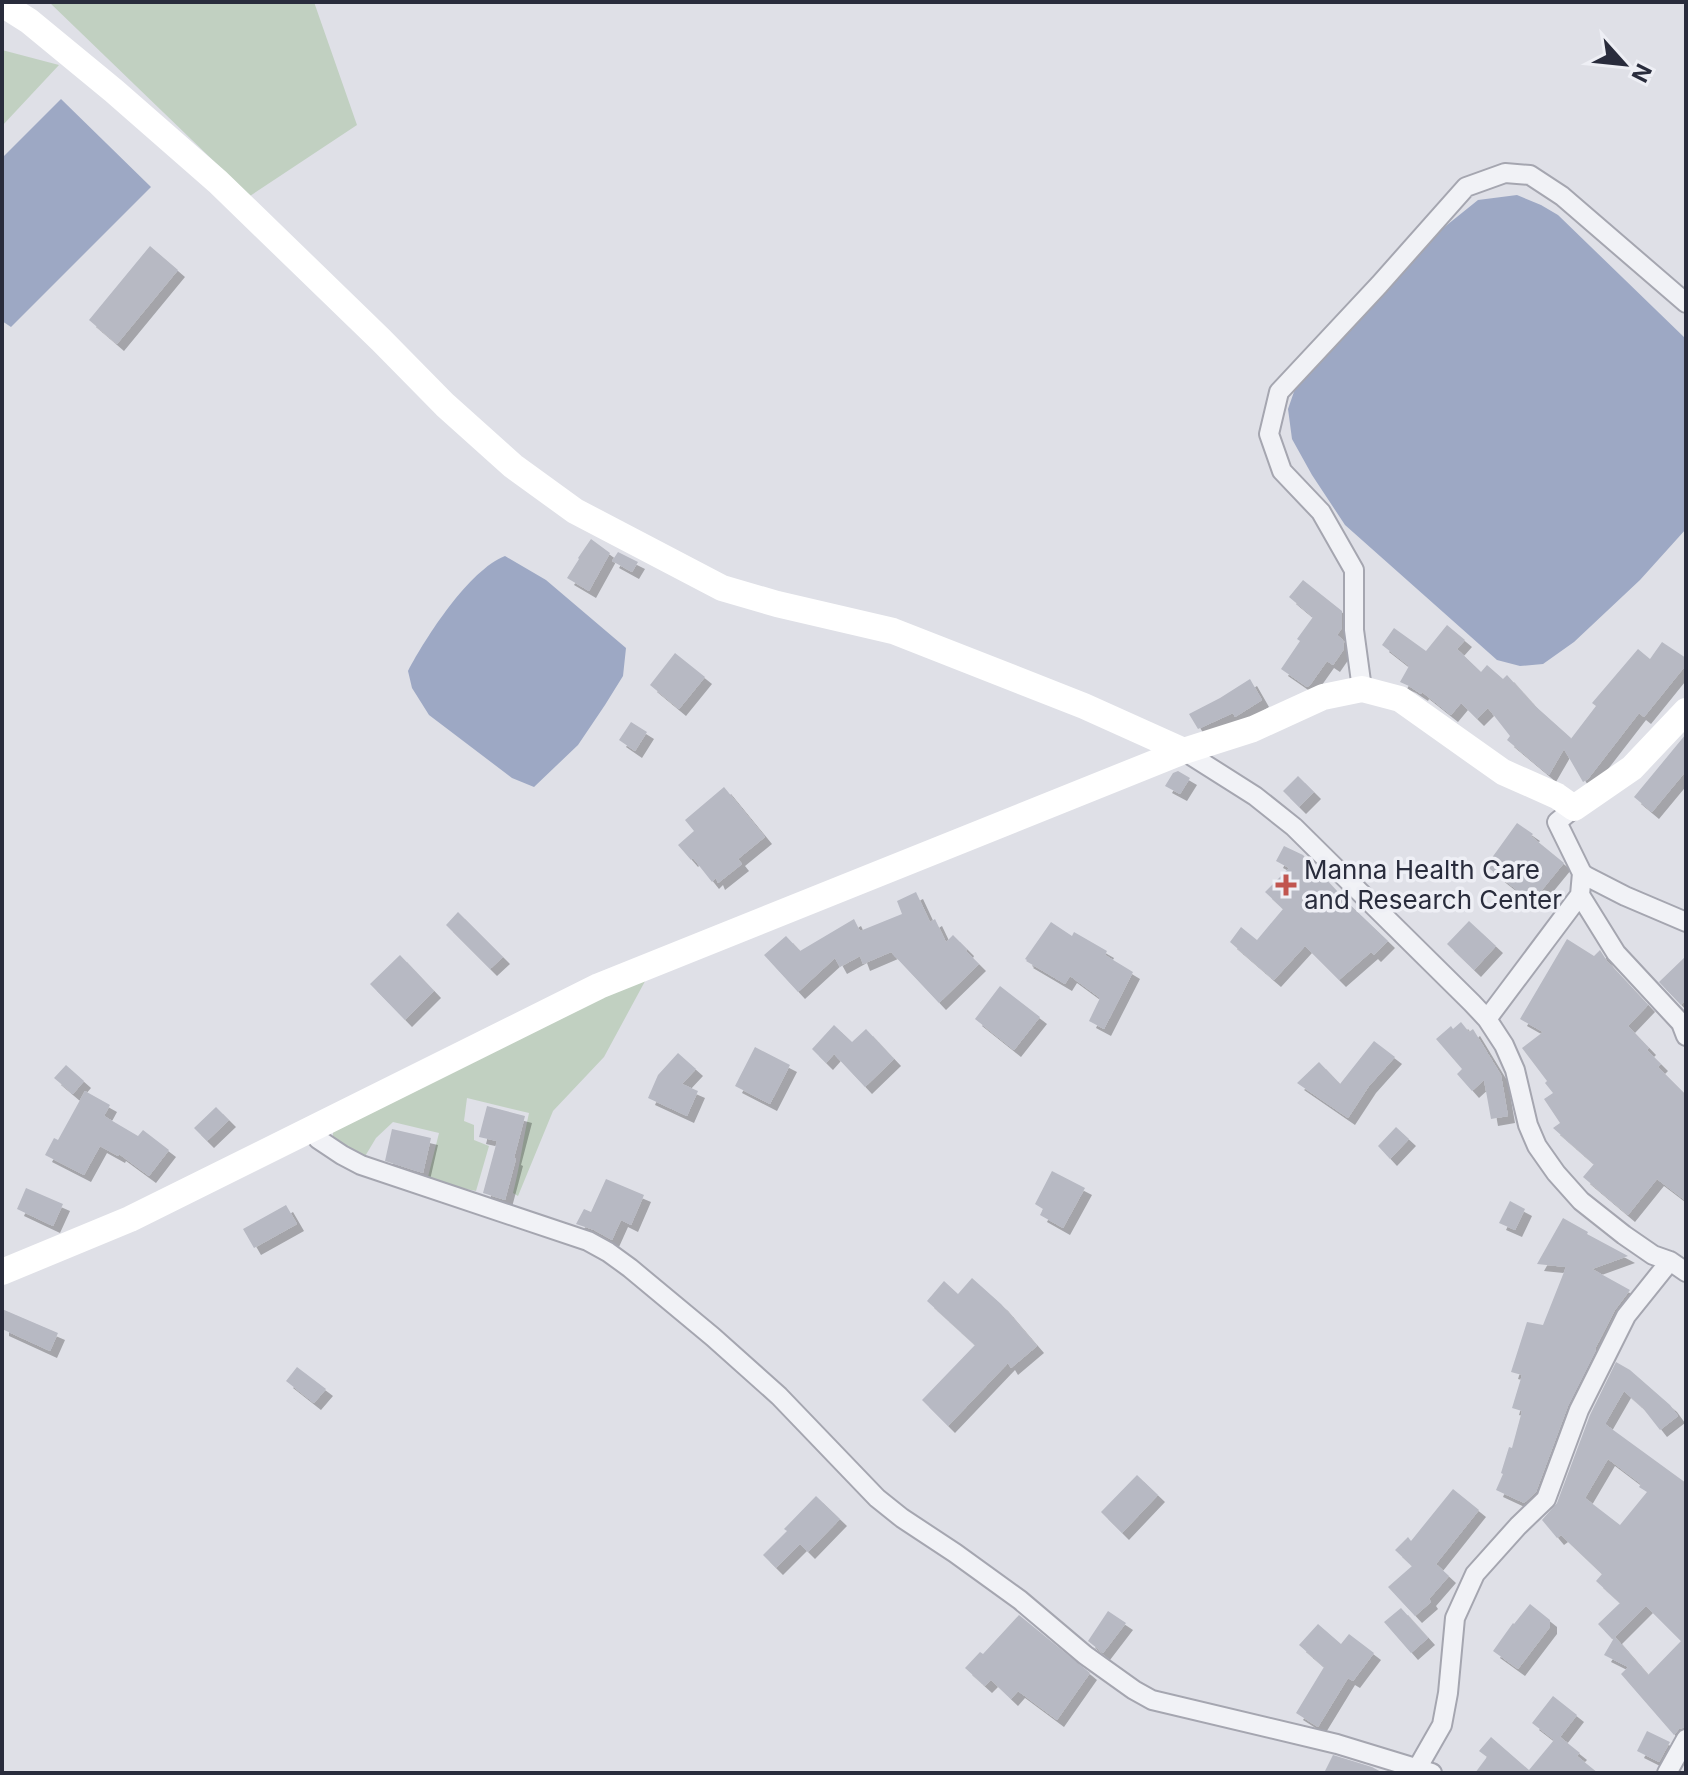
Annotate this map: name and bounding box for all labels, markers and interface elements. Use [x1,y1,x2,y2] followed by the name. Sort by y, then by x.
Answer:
[1584,24,1664,104] north arrow
[1626,60,1657,86] text: N
[1304,854,1562,915] place label: Manna Health Care and Research Center
[1275,874,1297,896] marker: Manna Health Care and Research Center

